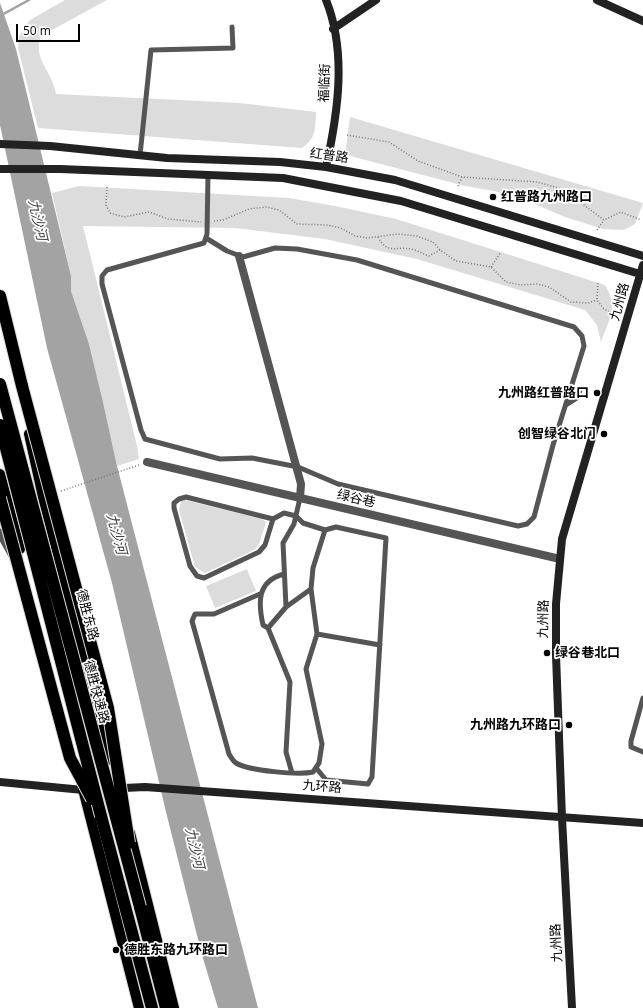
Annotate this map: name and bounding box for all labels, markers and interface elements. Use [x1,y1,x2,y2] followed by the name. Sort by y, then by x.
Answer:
[18,16,82,42] scale bar
[23,22,51,39] text: 50 m
[317,63,333,103] street label: 福临街
[309,146,349,166] street label: 红普路
[501,189,592,205] place label: 红普路九州路口
[488,192,498,202] marker: 红普路九州路口
[24,198,50,242] water label: 九沙河
[607,281,633,323] street label: 九州路
[498,385,589,401] place label: 九州路红普路口
[592,388,602,398] marker: 九州路红普路口
[518,426,596,442] place label: 创智绿谷北门
[599,429,609,439] marker: 创智绿谷北门
[335,487,377,511] street label: 绿谷巷
[102,512,130,556] water label: 九沙河
[73,588,101,642] street label: 德胜东路
[536,599,552,639] street label: 九州路
[555,645,620,661] place label: 绿谷巷北口
[542,648,552,658] marker: 绿谷巷北口
[80,659,112,725] street label: 德胜快速路
[470,717,561,733] place label: 九州路九环路口
[564,720,574,730] marker: 九州路九环路口
[302,778,342,796] street label: 九环路
[181,826,207,870] water label: 九沙河
[548,923,566,963] street label: 九州路
[124,942,228,958] place label: 德胜东路九环路口
[111,945,121,955] marker: 德胜东路九环路口

